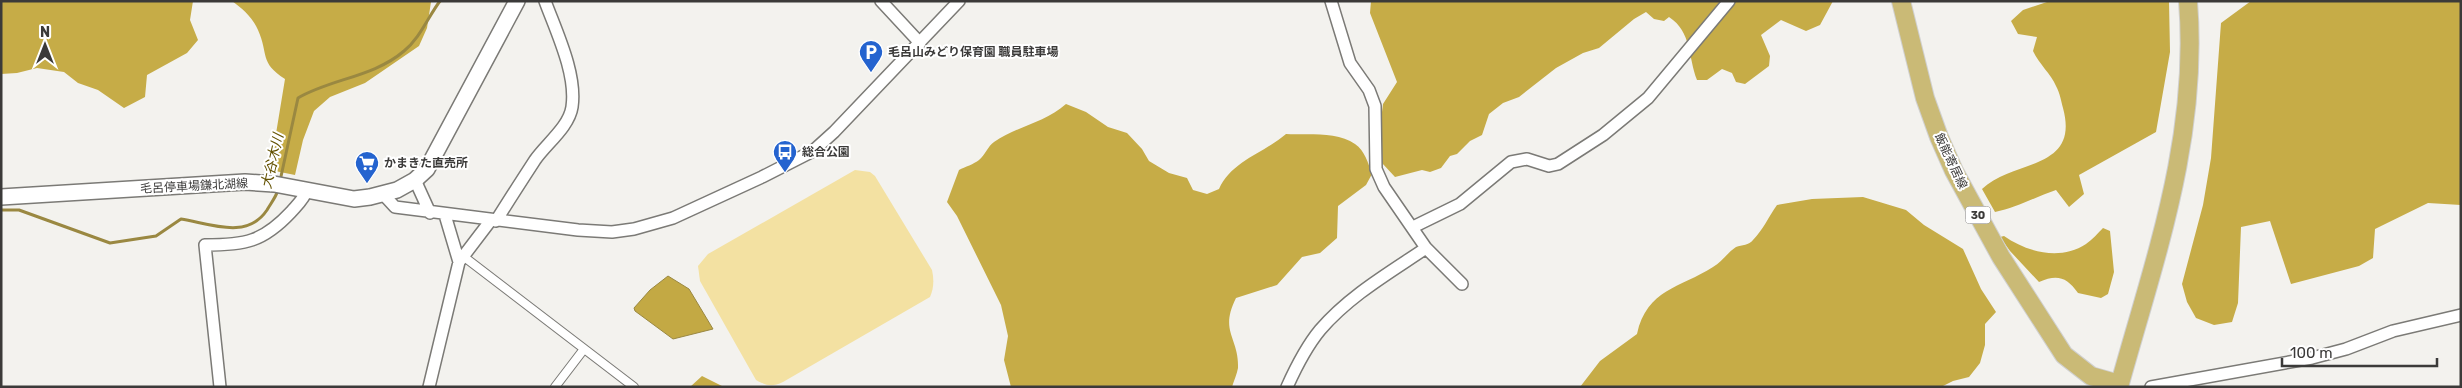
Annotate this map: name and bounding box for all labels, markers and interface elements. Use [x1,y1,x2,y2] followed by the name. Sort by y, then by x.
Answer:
[20,20,70,70] north arrow
[40,24,50,41] text: N
[858,39,884,73] parking icon: 毛呂山みどり保育園 職員駐車場
[888,45,1059,59] place label: 毛呂山みどり保育園 職員駐車場
[258,130,288,190] water label: 大谷木川
[1932,131,1970,191] street label: 飯能寄居線
[772,139,798,173] bus stop icon: 総合公園
[802,145,850,159] place label: 総合公園
[354,150,380,184] supermarket icon: かまきた直売所
[384,156,468,170] place label: かまきた直売所
[140,176,248,196] street label: 毛呂停車場鎌北湖線
[1966,206,1990,224] road number: 30
[2282,336,2437,368] scale bar
[2290,344,2332,362] text: 100 m

